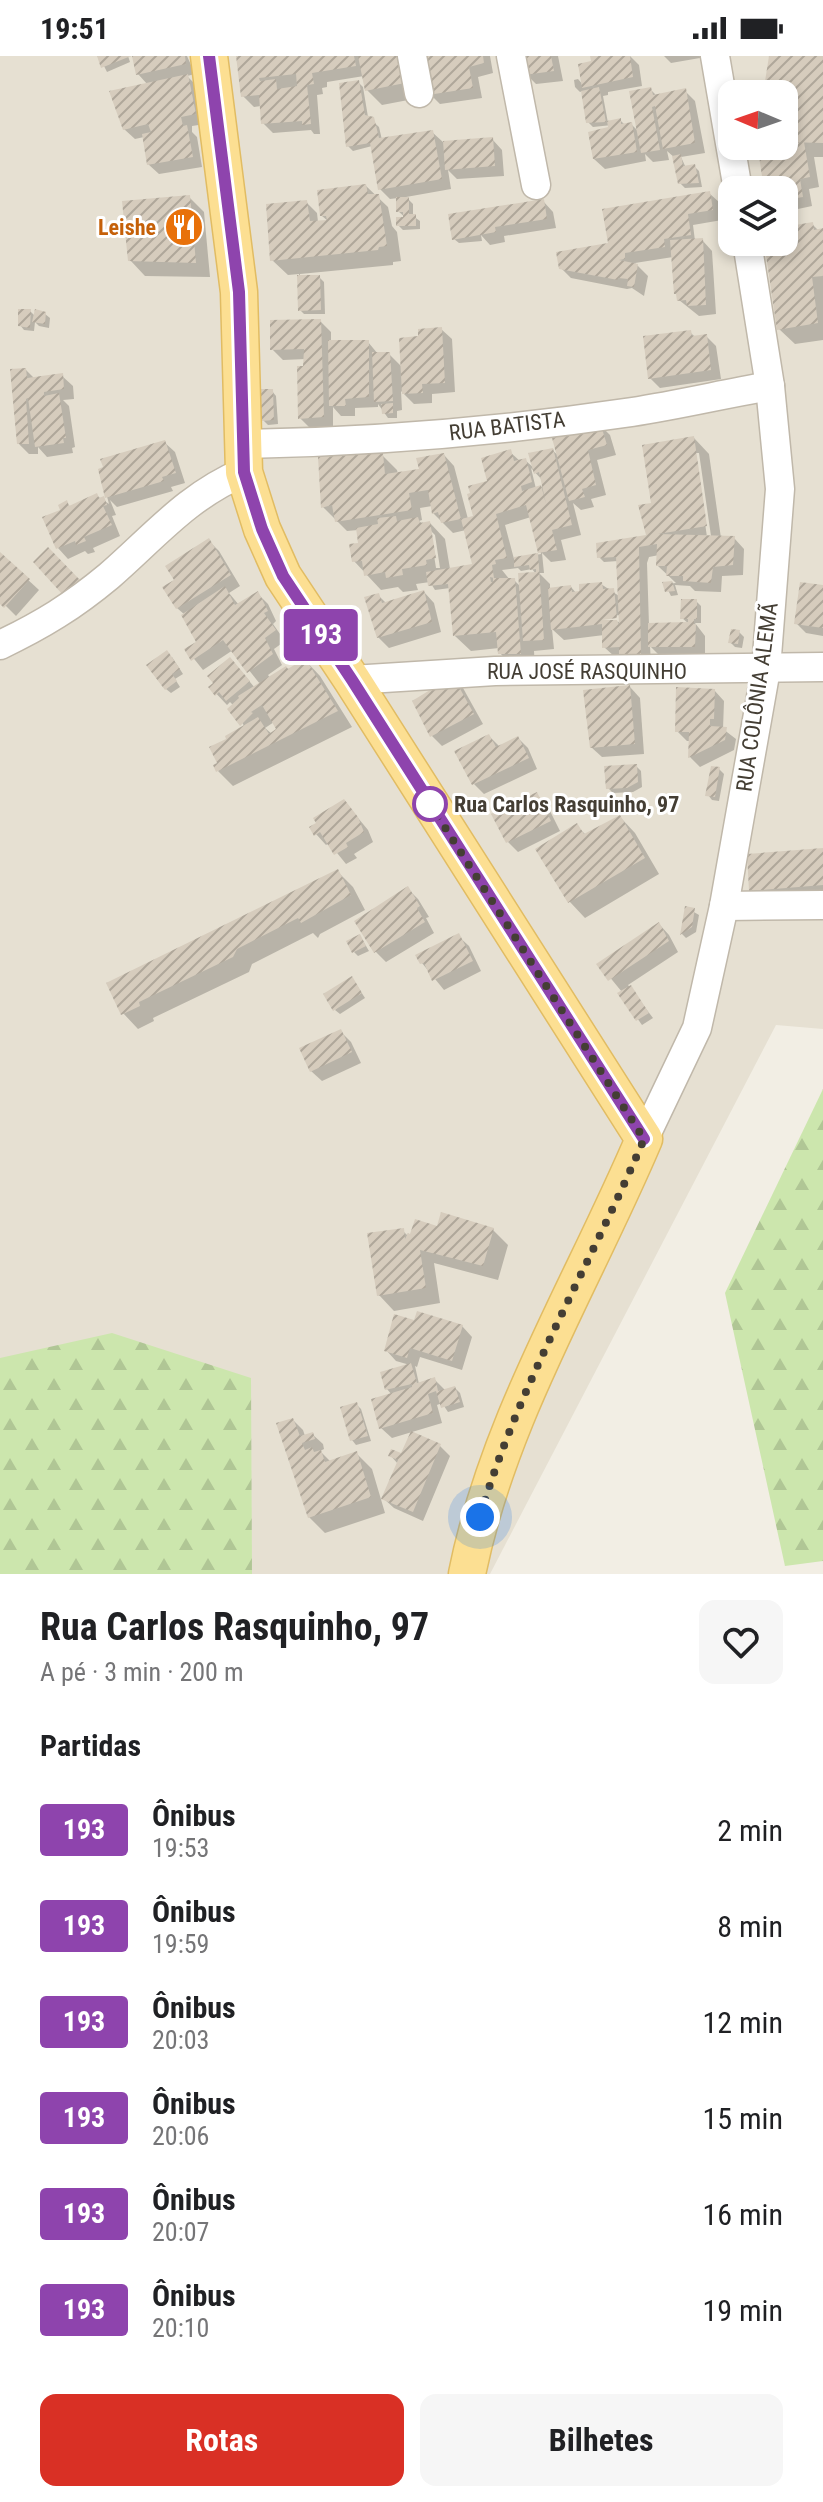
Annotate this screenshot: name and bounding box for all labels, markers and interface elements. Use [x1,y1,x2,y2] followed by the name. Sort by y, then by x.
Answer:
[40,11,109,46] text: 19:51
[718,80,798,160] north arrow
[718,80,798,256] map controls
[718,176,798,256] button: layers
[163,206,205,248] restaurant icon: Leishe
[98,215,156,240] place label: Leishe
[448,406,567,446] street label: RUA BATISTA
[730,600,783,793] street label: RUA COLÔNIA ALEMÃ
[275,609,367,661] line badge: 193
[300,618,342,651] text: 193
[487,659,687,684] street label: RUA JOSÉ RASQUINHO
[413,787,447,821] marker: Rua Carlos Rasquinho, 97
[454,792,679,817] place label: Rua Carlos Rasquinho, 97
[460,1497,500,1537] your location
[699,1600,783,1684] button: heart
[40,1605,429,1649] text: Rua Carlos Rasquinho, 97
[40,1657,244,1687] text: A pé · 3 min · 200 m
[40,1728,141,1763] text: Partidas
[152,1798,236,1833] text: Ônibus
[63,1813,105,1846] text: 193
[717,1813,783,1848] text: 2 min
[152,1833,209,1863] text: 19:53
[152,1894,236,1929] text: Ônibus
[63,1909,105,1942] text: 193
[717,1909,783,1944] text: 8 min
[152,1929,209,1959] text: 19:59
[152,1990,236,2025] text: Ônibus
[63,2005,105,2038] text: 193
[702,2005,783,2040] text: 12 min
[152,2025,209,2055] text: 20:03
[152,2086,236,2121] text: Ônibus
[63,2101,105,2134] text: 193
[702,2101,783,2136] text: 15 min
[152,2121,209,2151] text: 20:06
[152,2182,236,2217] text: Ônibus
[63,2197,105,2230] text: 193
[702,2197,783,2232] text: 16 min
[152,2217,209,2247] text: 20:07
[152,2278,236,2313] text: Ônibus
[63,2293,105,2326] text: 193
[702,2293,783,2328] text: 19 min
[152,2313,209,2343] text: 20:10
[40,2394,404,2486] button: Rotas
[420,2394,783,2486] button: Bilhetes

